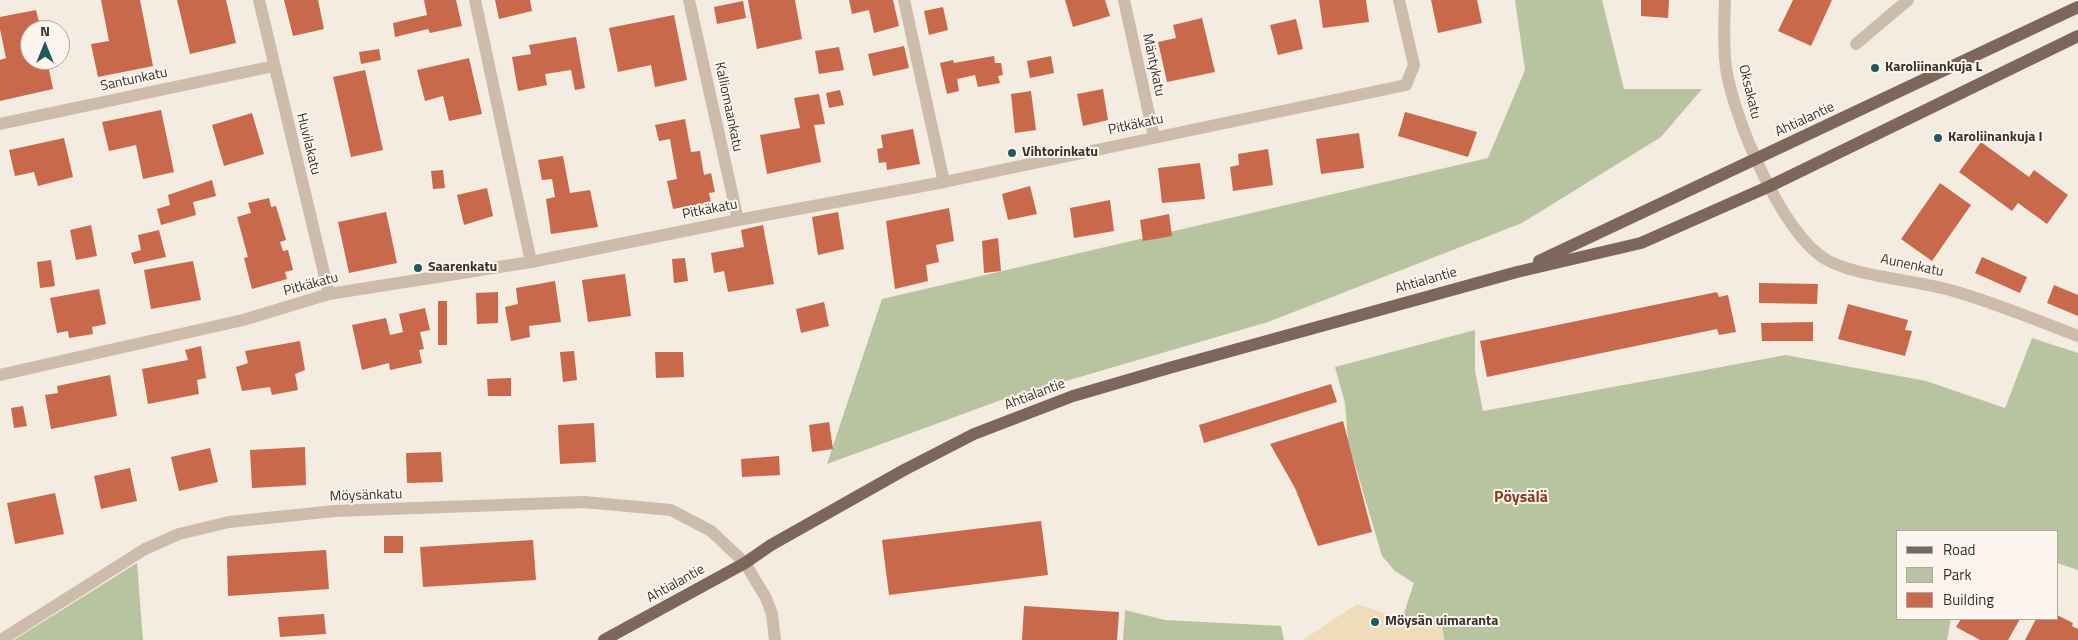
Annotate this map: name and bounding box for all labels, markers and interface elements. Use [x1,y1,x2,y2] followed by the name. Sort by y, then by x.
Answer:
[20,20,70,70] north arrow
[40,20,50,41] text: N
[1138,32,1168,98] street label: Mäntykatu
[1885,60,1982,76] place label: Karoliinankuja L
[710,61,746,153] street label: Kalliomaankatu
[1869,62,1881,74] marker: Karoliinankuja L
[1734,63,1764,121] street label: Oksakatu
[99,65,169,95] street label: Santunkatu
[1773,99,1837,141] street label: Ahtialantie
[292,111,324,177] street label: Huvilakatu
[1107,111,1165,139] street label: Pitkäkatu
[1948,130,2042,146] place label: Karoliinankuja I
[1932,132,1944,144] marker: Karoliinankuja I
[1022,145,1098,161] place label: Vihtorinkatu
[1006,147,1018,159] marker: Vihtorinkatu
[681,196,739,224] street label: Pitkäkatu
[1879,251,1945,281] street label: Aunenkatu
[428,260,497,276] place label: Saarenkatu
[412,262,424,274] marker: Saarenkatu
[1393,264,1459,298] street label: Ahtialantie
[282,270,340,300] street label: Pitkäkatu
[1002,376,1068,414] street label: Ahtialantie
[329,486,403,506] street label: Möysänkatu
[1494,488,1548,508] district label: Pöysälä
[1896,530,2058,620] legend
[1943,538,1975,561] text: Road
[644,561,708,607] street label: Ahtialantie
[1943,563,1972,586] text: Park
[1943,588,1994,611] text: Building
[1385,614,1498,630] place label: Möysän uimaranta
[1369,616,1381,628] marker: Möysän uimaranta

